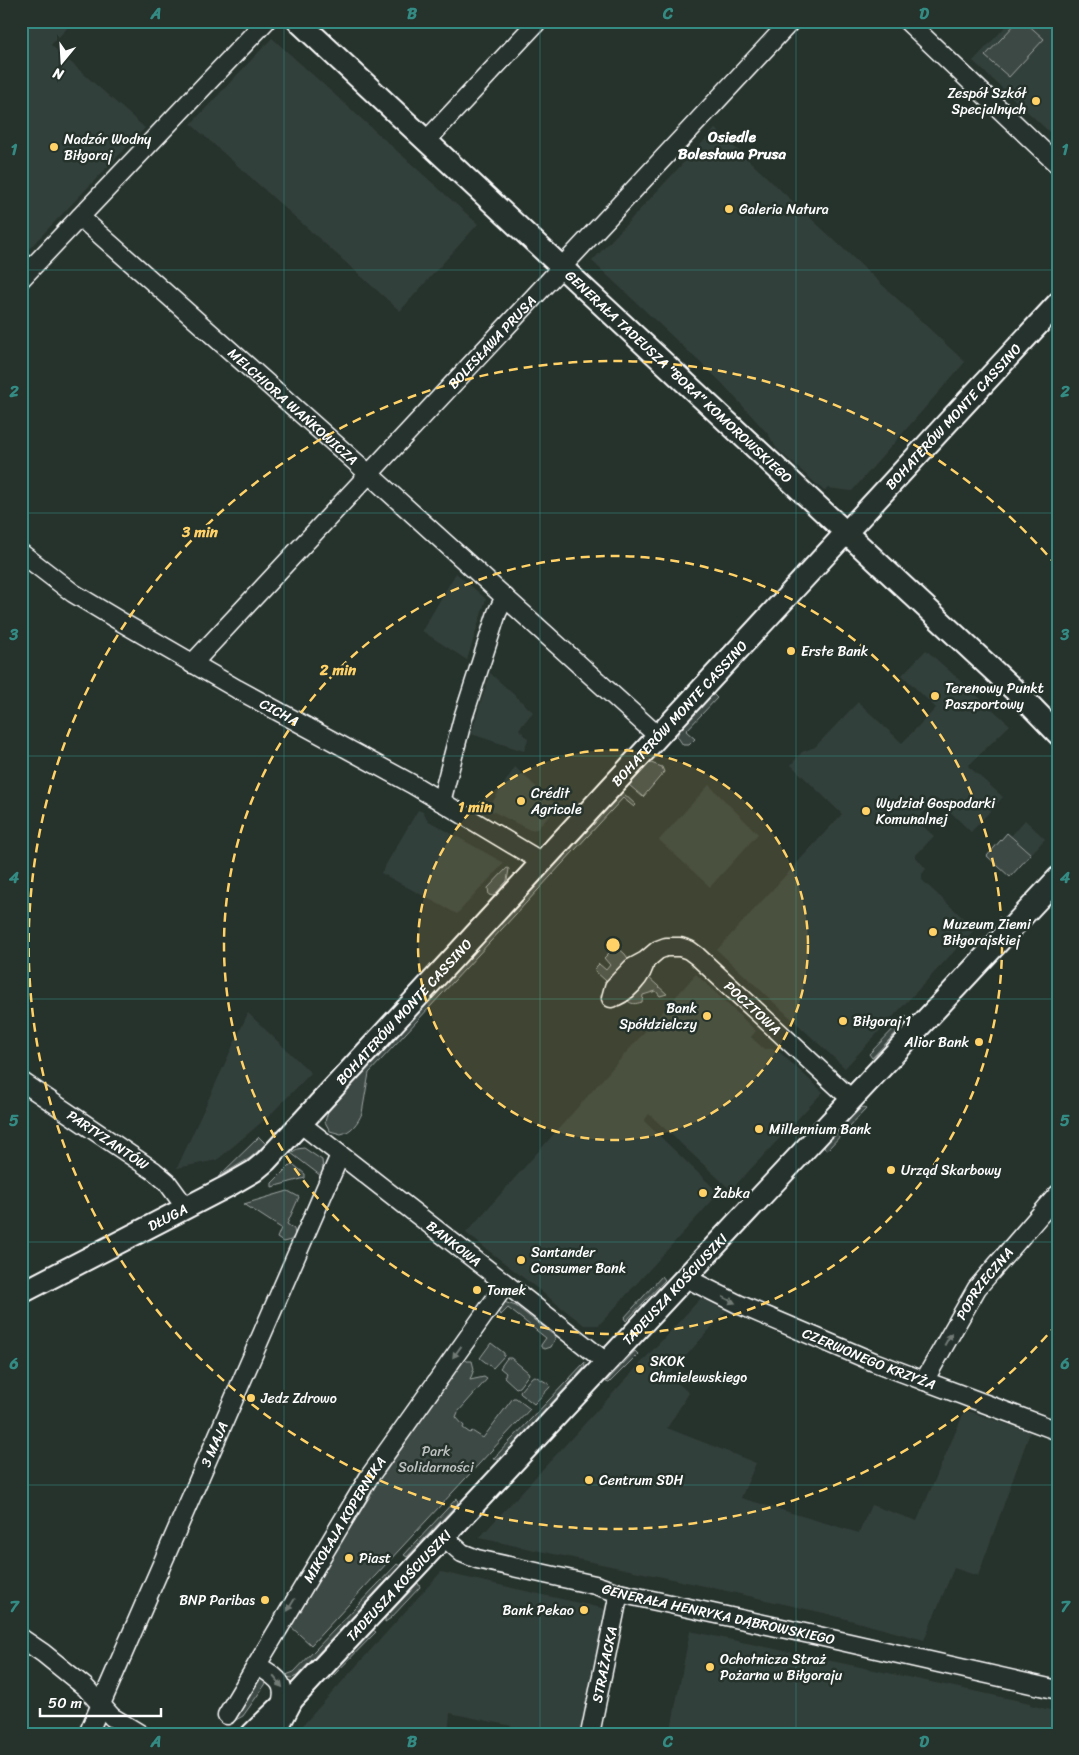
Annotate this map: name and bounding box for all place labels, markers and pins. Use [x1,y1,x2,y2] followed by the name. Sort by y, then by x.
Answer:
[947,81,1027,122] place label: Zespół Szkół Specjalnych
[1030,95,1042,107] marker: Zespół Szkół Specjalnych
[64,127,152,168] place label: Nadzór Wodny Biłgoraj
[48,141,60,153] marker: Nadzór Wodny Biłgoraj
[739,197,829,222] place label: Galeria Natura
[723,203,735,215] marker: Galeria Natura
[801,639,869,664] place label: Erste Bank
[785,645,797,657] marker: Erste Bank
[945,676,1044,717] place label: Terenowy Punkt Paszportowy
[929,690,941,702] marker: Terenowy Punkt Paszportowy
[530,781,582,822] place label: Crédit Agricole
[876,791,996,832] place label: Wydział Gospodarki Komunalnej
[515,795,527,807] marker: Crédit Agricole
[860,805,872,817] marker: Wydział Gospodarki Komunalnej
[943,912,1032,953] place label: Muzeum Ziemi Biłgorajskiej
[927,926,939,938] marker: Muzeum Ziemi Biłgorajskiej
[604,936,622,954] centre of rings
[619,996,698,1037] place label: Bank Spółdzielczy
[853,1009,911,1034] place label: Biłgoraj 1
[701,1010,713,1022] marker: Bank Spółdzielczy
[837,1015,849,1027] marker: Biłgoraj 1
[904,1030,970,1055] place label: Alior Bank
[973,1036,985,1048] marker: Alior Bank
[769,1117,872,1142] place label: Millennium Bank
[753,1123,765,1135] marker: Millennium Bank
[901,1158,1002,1183] place label: Urząd Skarbowy
[885,1164,897,1176] marker: Urząd Skarbowy
[713,1181,751,1206] place label: Żabka
[697,1187,709,1199] marker: Żabka
[531,1240,626,1281] place label: Santander Consumer Bank
[515,1254,527,1266] marker: Santander Consumer Bank
[487,1278,527,1303] place label: Tomek
[471,1284,483,1296] marker: Tomek
[650,1349,747,1390] place label: SKOK Chmielewskiego
[634,1363,646,1375] marker: SKOK Chmielewskiego
[260,1386,337,1411] place label: Jedz Zdrowo
[245,1392,257,1404] marker: Jedz Zdrowo
[599,1468,683,1493] place label: Centrum SDH
[583,1474,595,1486] marker: Centrum SDH
[359,1546,391,1571] place label: Piast
[343,1552,355,1564] marker: Piast
[179,1588,255,1613] place label: BNP Paribas
[259,1594,271,1606] marker: BNP Paribas
[503,1598,574,1623] place label: Bank Pekao
[578,1604,590,1616] marker: Bank Pekao
[720,1647,843,1688] place label: Ochotnicza Straż Pożarna w Biłgoraju
[704,1661,716,1673] marker: Ochotnicza Straż Pożarna w Biłgoraju

